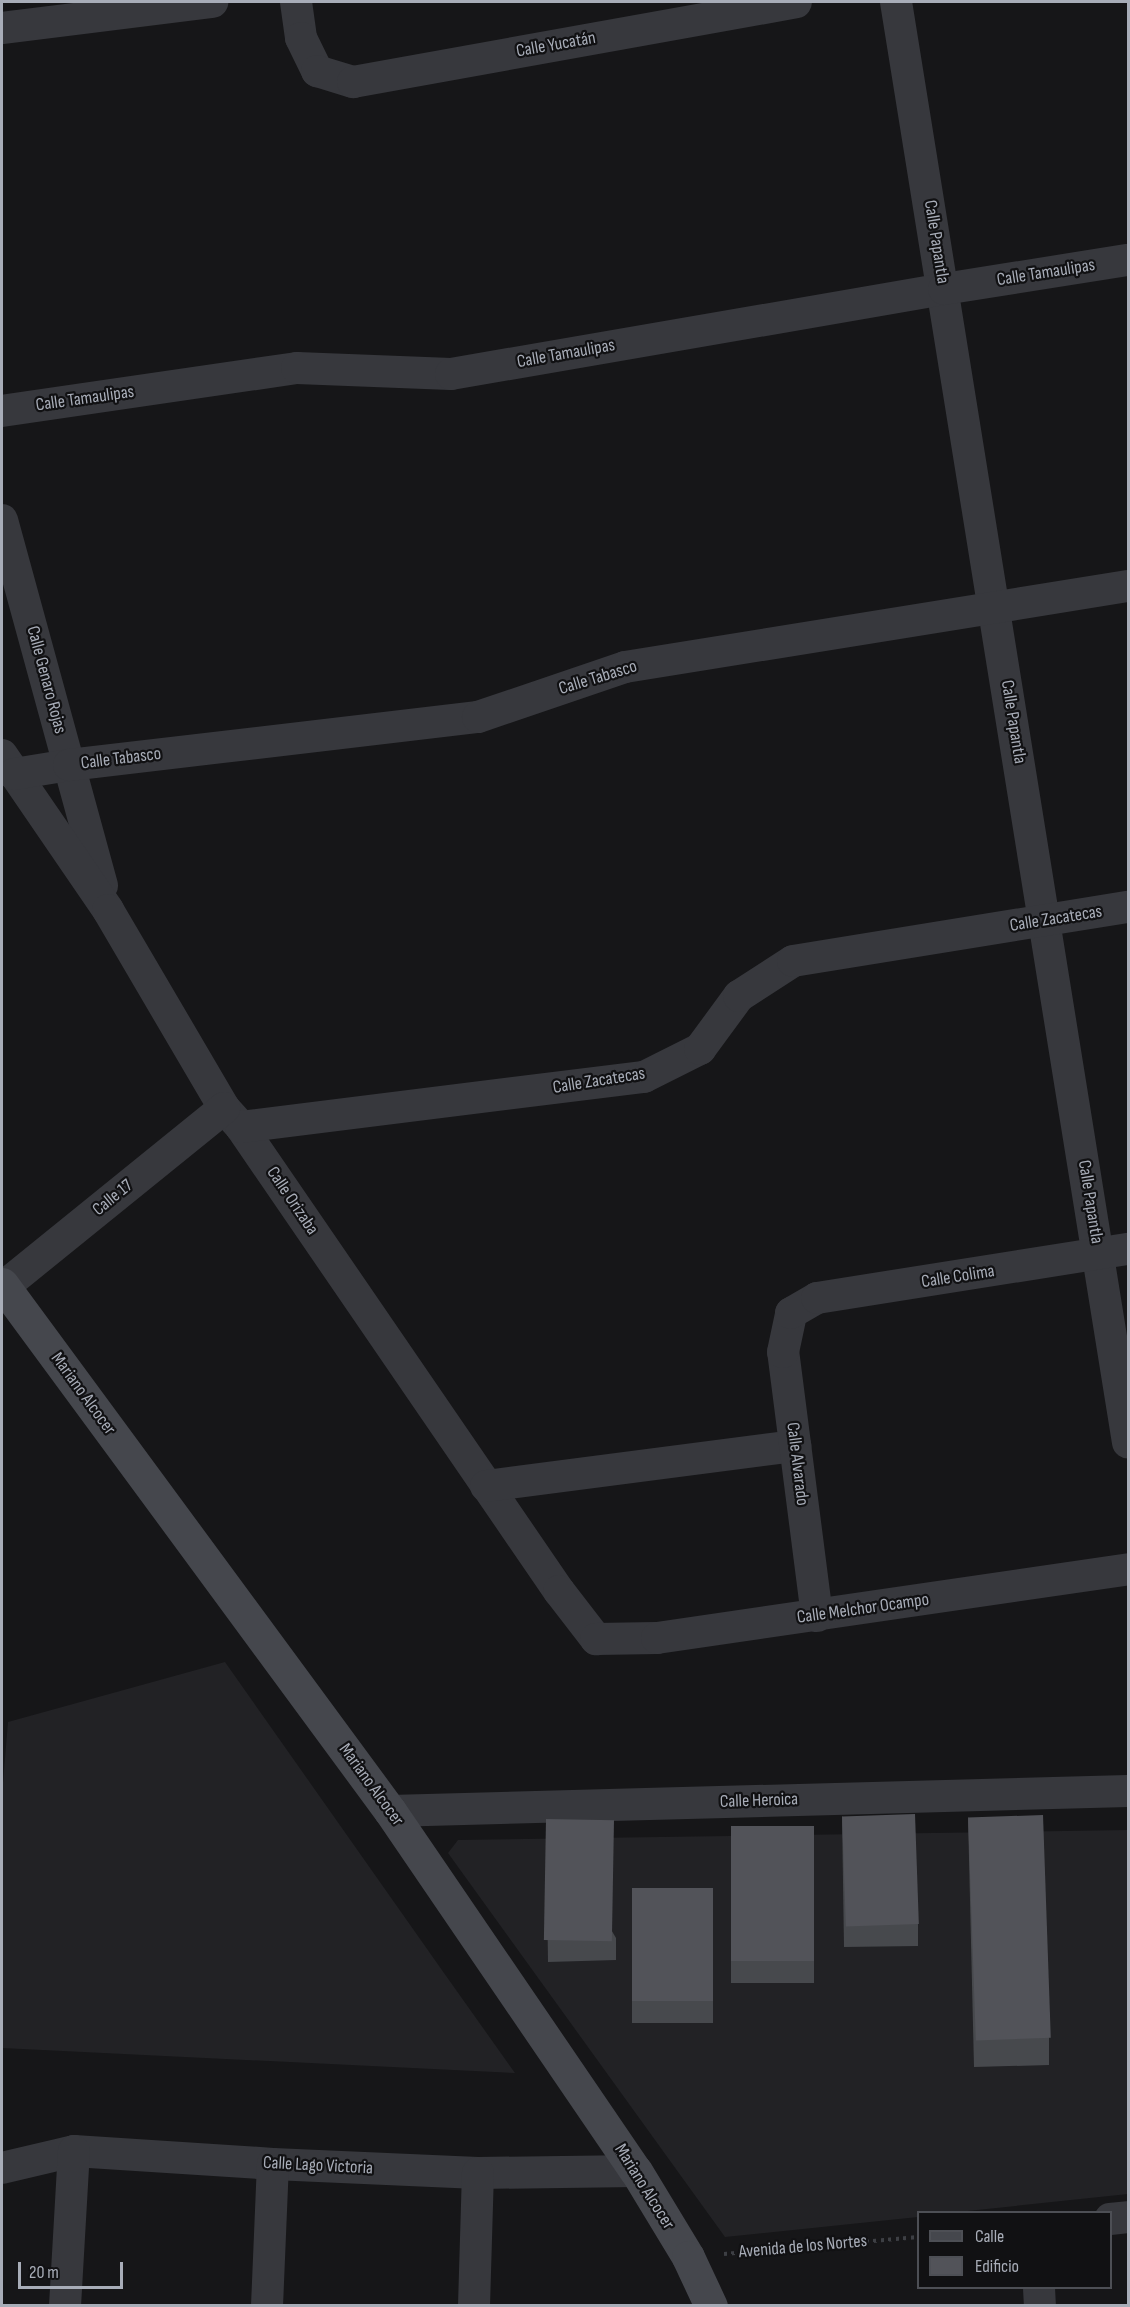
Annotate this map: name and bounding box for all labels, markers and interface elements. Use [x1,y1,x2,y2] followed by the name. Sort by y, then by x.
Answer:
[515,27,597,63] street label: Calle Yucatán
[919,199,953,285] street label: Calle Papantla
[995,255,1097,291] street label: Calle Tamaulipas
[515,335,617,373] street label: Calle Tamaulipas
[34,381,136,417] street label: Calle Tamaulipas
[21,624,71,736] street label: Calle Genaro Rojas
[556,656,640,700] street label: Calle Tabasco
[996,679,1030,765] street label: Calle Papantla
[80,743,162,775] street label: Calle Tabasco
[1008,901,1104,937] street label: Calle Zacatecas
[551,1063,647,1099] street label: Calle Zacatecas
[1073,1159,1107,1245] street label: Calle Papantla
[261,1163,323,1239] street label: Calle Orizaba
[88,1175,138,1221] street label: Calle 17
[920,1261,996,1293] street label: Calle Colima
[46,1349,120,1439] street label: Mariano Alcocer
[781,1421,813,1507] street label: Calle Alvarado
[796,1589,930,1629] street label: Calle Melchor Ocampo
[334,1740,408,1830] street label: Mariano Alcocer
[720,1789,798,1813] street label: Calle Heroica
[609,2140,679,2234] street label: Mariano Alcocer
[263,2152,373,2180] street label: Calle Lago Victoria
[917,2211,1112,2289] legend
[975,2226,1004,2247] text: Calle
[738,2231,868,2263] street label: Avenida de los Nortes
[21,2250,126,2288] scale bar
[975,2256,1019,2277] text: Edificio
[29,2262,59,2283] text: 20 m

